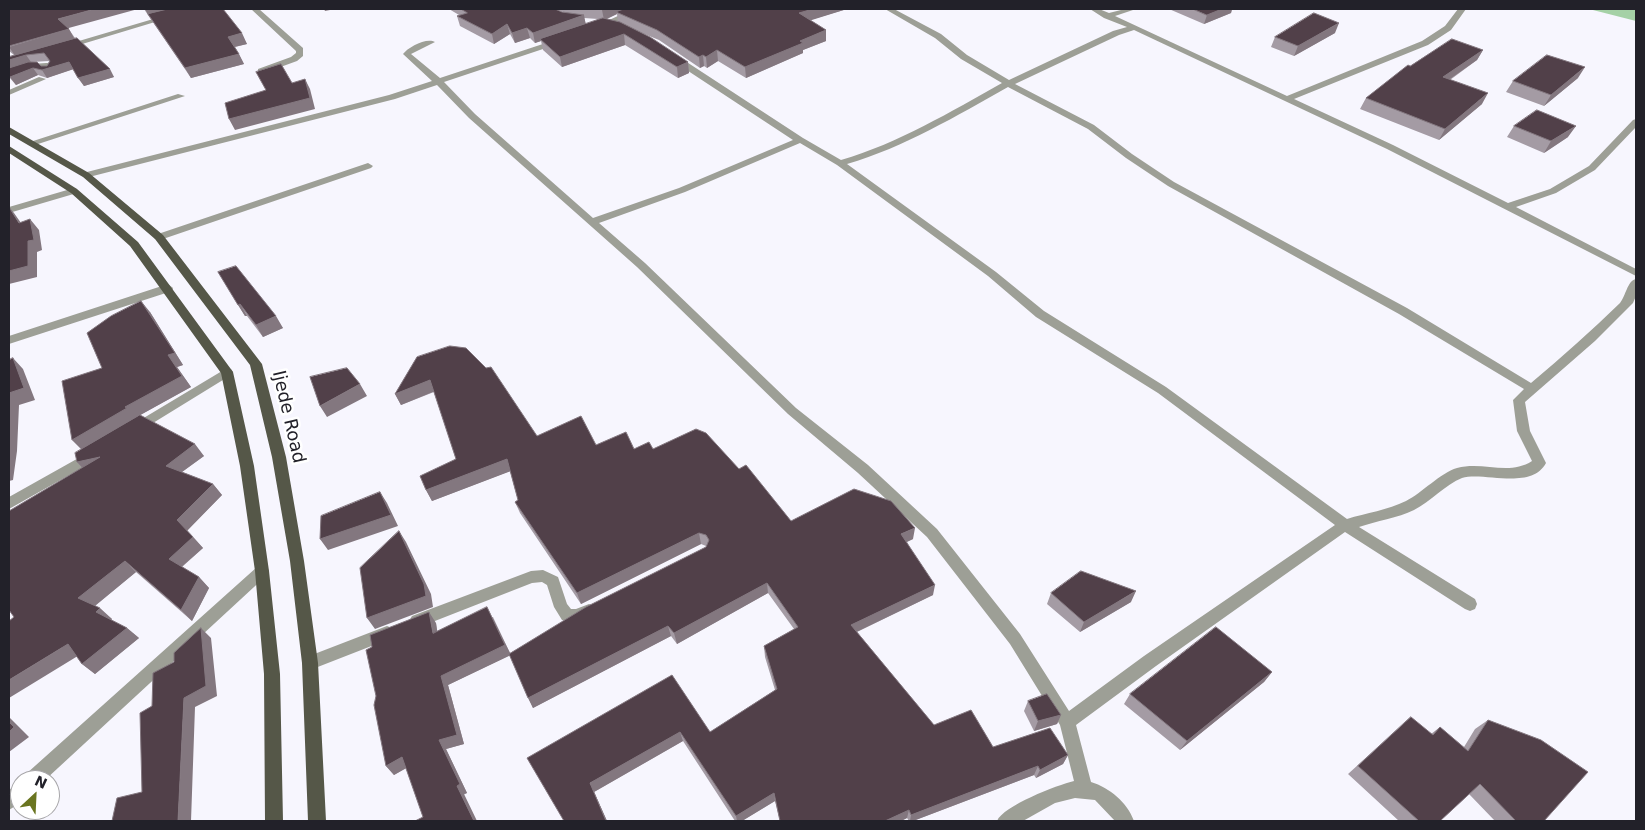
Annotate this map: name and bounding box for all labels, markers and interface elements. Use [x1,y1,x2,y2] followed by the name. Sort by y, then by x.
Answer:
[267,368,309,466] street label: Ijede Road
[10,770,60,820] north arrow
[32,773,50,792] text: N

